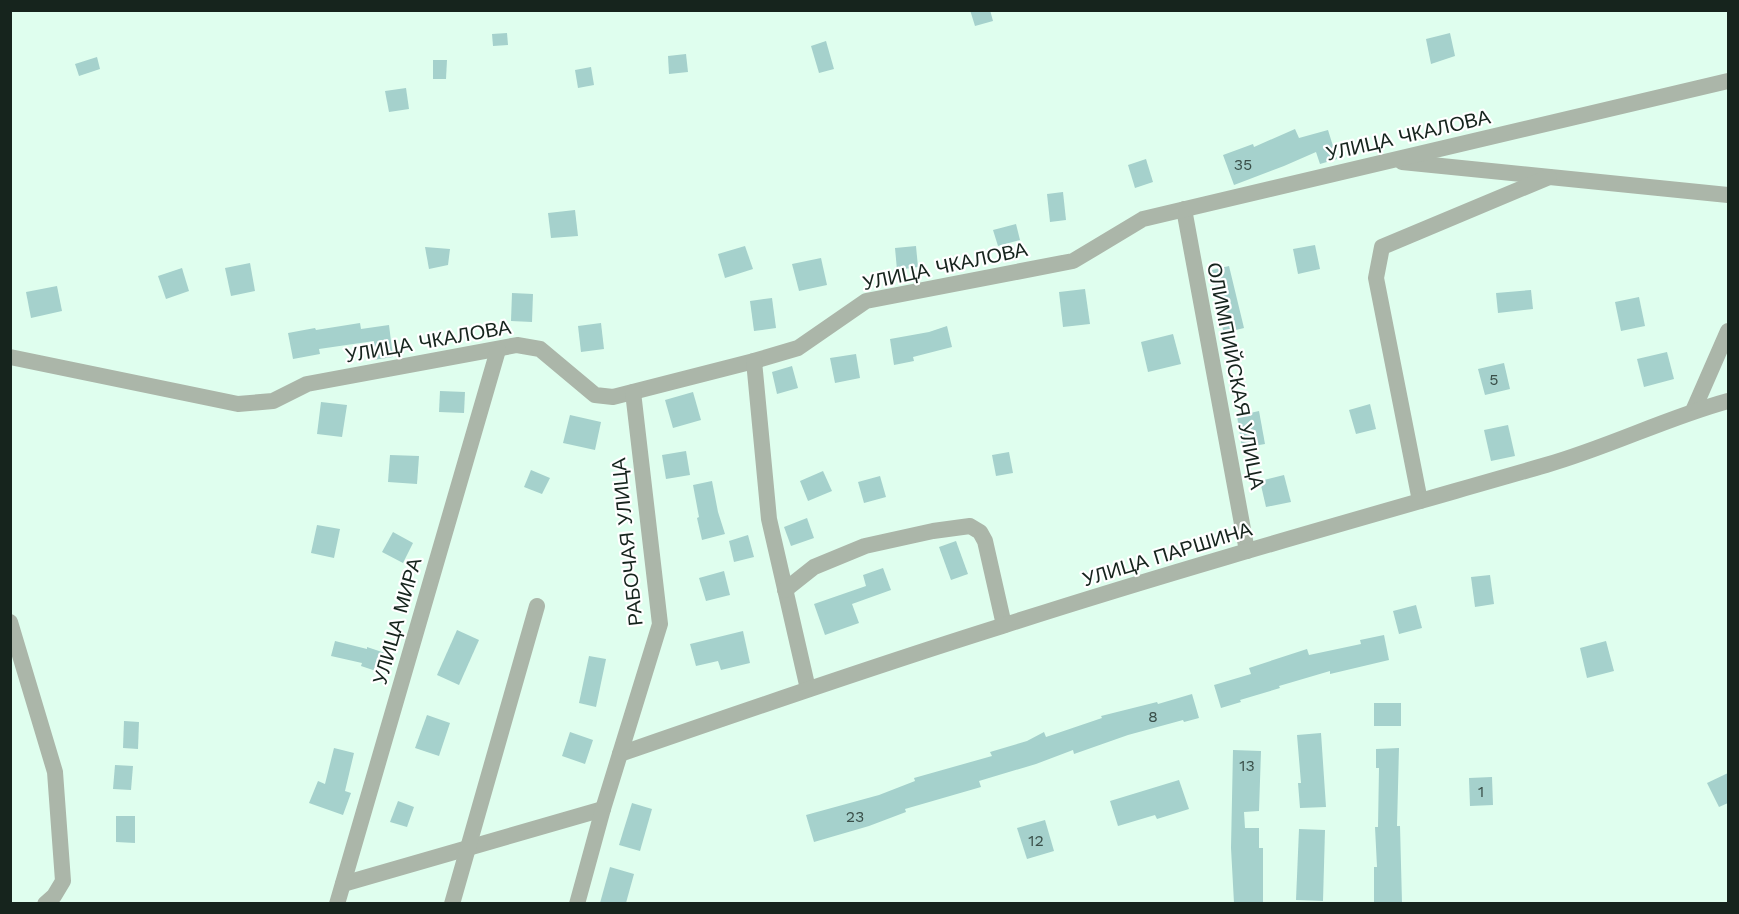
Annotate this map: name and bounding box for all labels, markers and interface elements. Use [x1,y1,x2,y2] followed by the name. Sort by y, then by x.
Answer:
[1323,104,1493,166] street label: УЛИЦА ЧКАЛОВА
[1234,155,1252,174] house number: 35
[860,237,1030,295] street label: УЛИЦА ЧКАЛОВА
[1202,260,1270,492] street label: ОЛИМПИЙСКАЯ УЛИЦА
[343,314,513,367] street label: УЛИЦА ЧКАЛОВА
[1489,370,1499,389] house number: 5
[606,456,648,627] street label: РАБОЧАЯ УЛИЦА
[1079,517,1255,591] street label: УЛИЦА ПАРШИНА
[367,554,427,687] street label: УЛИЦА МИРА
[1148,707,1158,726] house number: 8
[1239,756,1255,775] house number: 13
[1478,782,1484,801] house number: 1
[846,807,864,826] house number: 23
[1028,831,1044,850] house number: 12

